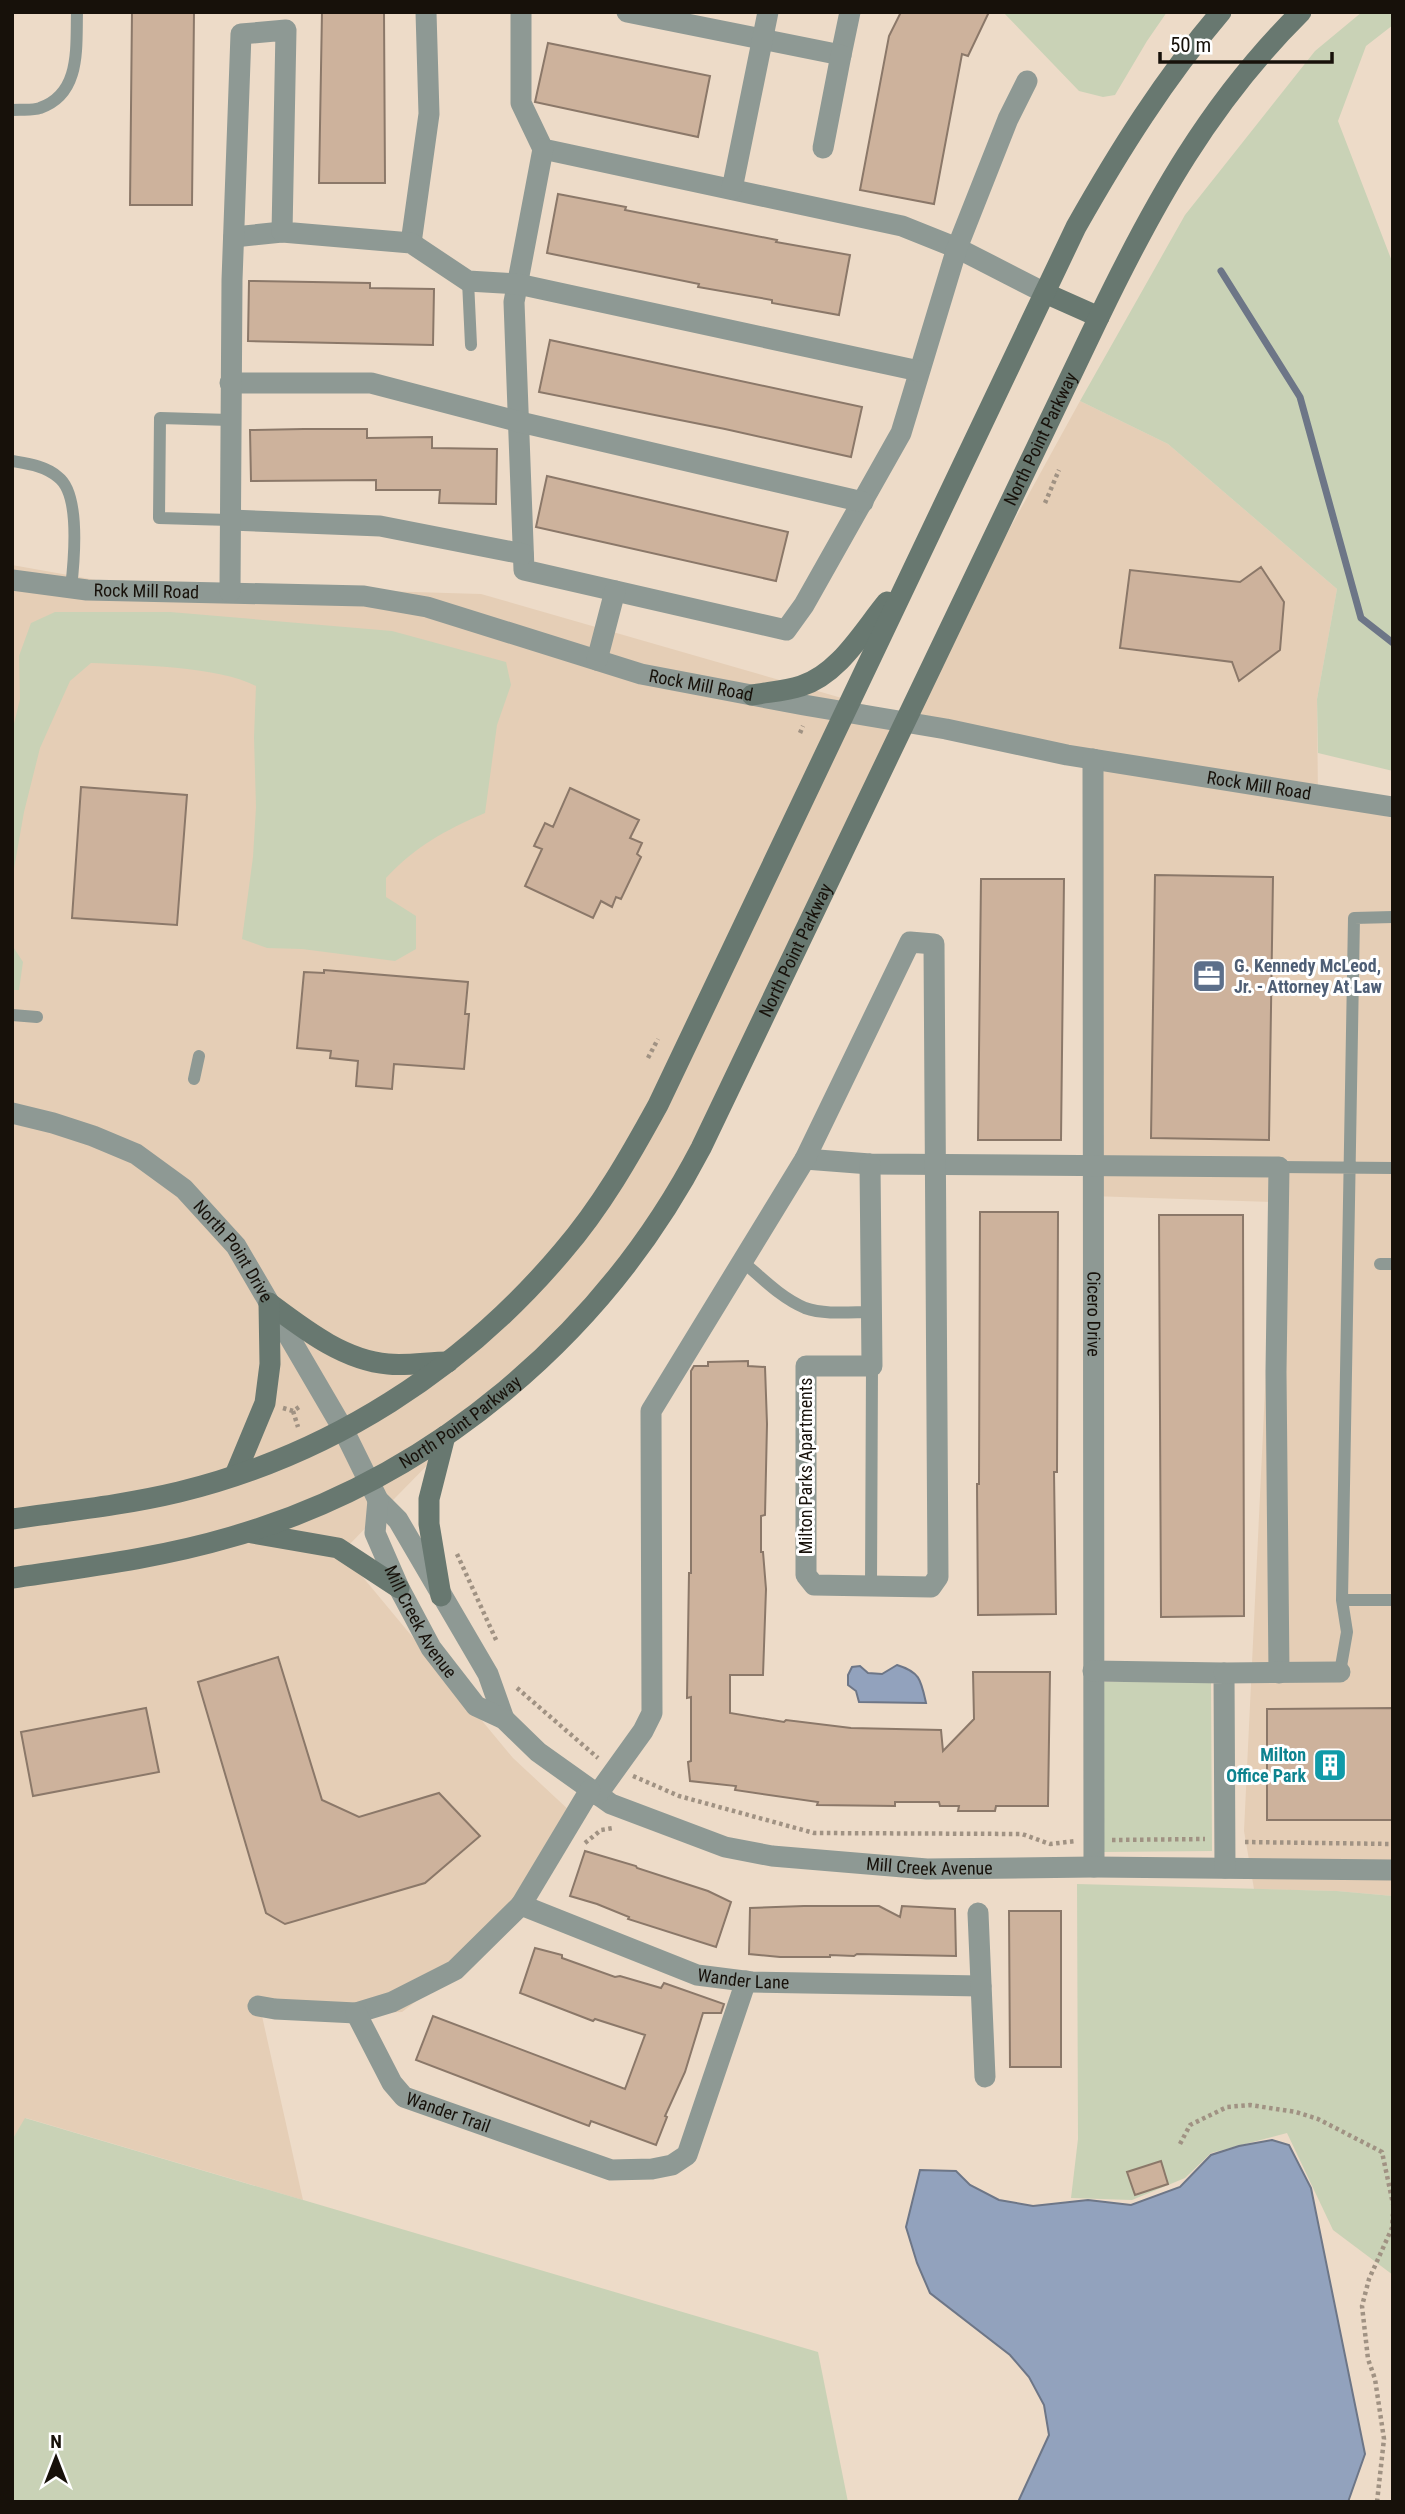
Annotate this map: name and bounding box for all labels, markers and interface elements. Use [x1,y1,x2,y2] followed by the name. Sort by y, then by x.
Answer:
[1160,21,1332,65] scale bar
[1170,33,1211,57] text: 50 m
[999,368,1081,509] street label: North Point Parkway
[93,579,199,602] street label: Rock Mill Road
[647,665,755,705] street label: Rock Mill Road
[1205,766,1313,804] street label: Rock Mill Road
[754,880,836,1020] street label: North Point Parkway
[1234,955,1382,997] place label: G. Kennedy McLeod, Jr. - Attorney At Law
[1190,957,1228,995] office icon: G. Kennedy McLeod, Jr. - Attorney At Law
[189,1196,277,1306] street label: North Point Drive
[1083,1271,1105,1357] street label: Cicero Drive
[395,1371,526,1473] street label: North Point Parkway
[795,1378,816,1554] street label: Milton Parks Apartments
[380,1562,461,1682] street label: Mill Creek Avenue
[1226,1744,1306,1786] place label: Milton Office Park
[1311,1746,1349,1784] building icon: Milton Office Park
[865,1853,993,1879] street label: Mill Creek Avenue
[696,1964,789,1993] street label: Wander Lane
[403,2088,493,2137] street label: Wander Trail
[21,2423,91,2493] north arrow
[50,2430,62,2453] text: N

